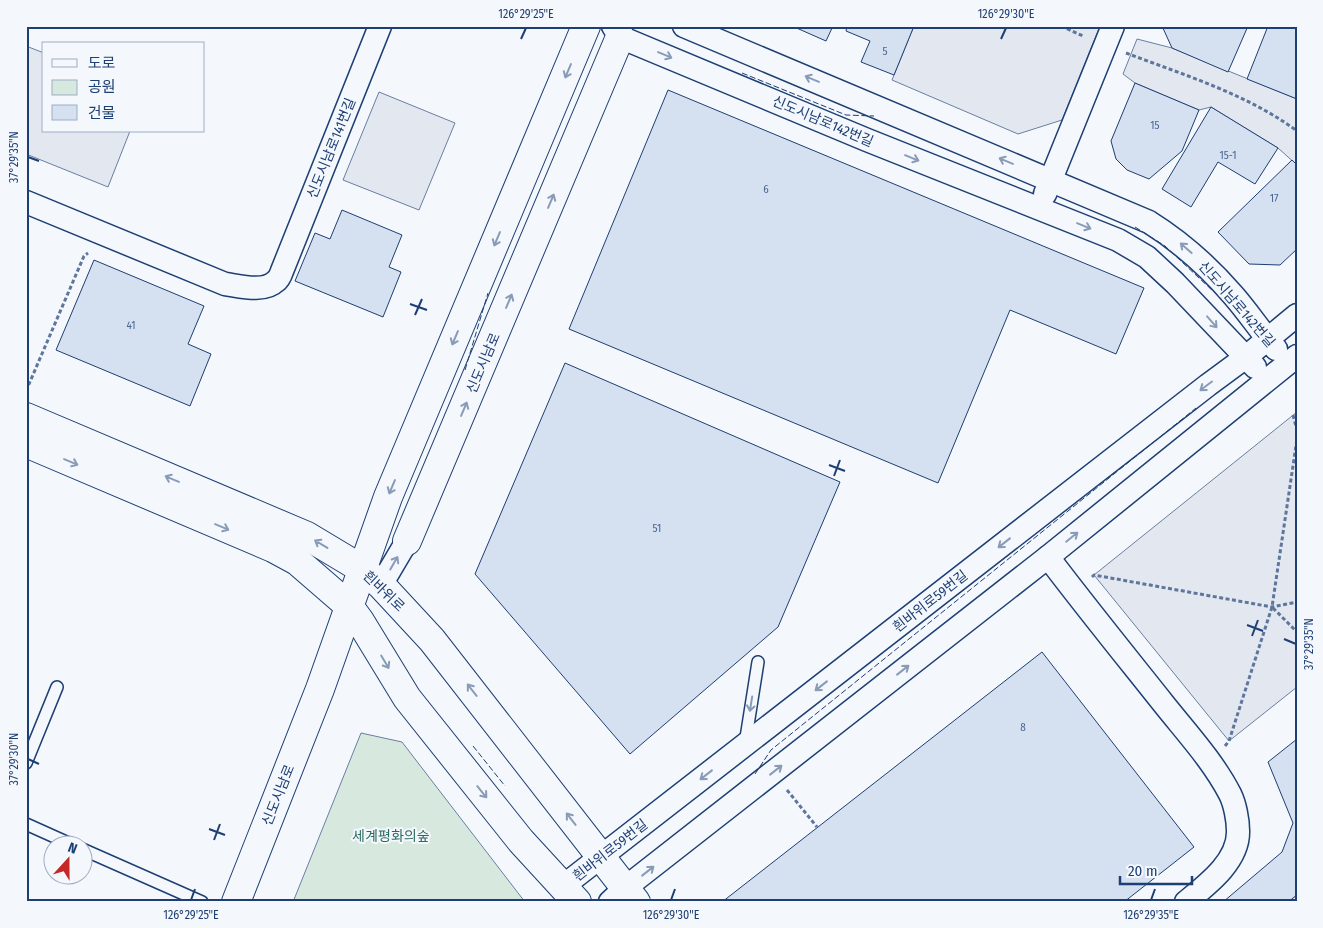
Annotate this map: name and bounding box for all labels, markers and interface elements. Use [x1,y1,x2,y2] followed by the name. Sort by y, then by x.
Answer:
[498,7,554,21] text: 126°29'25"E
[978,7,1035,21] text: 126°29'30"E
[42,42,205,132] legend
[882,45,888,58] house number: 5
[657,51,672,61] one-way arrow
[88,54,116,72] text: 도로
[562,63,572,78] one-way arrow
[805,74,820,84] one-way arrow
[88,78,116,96] text: 공원
[770,92,876,150] street label: 신도시남로142번길
[304,95,359,201] street label: 신도시남로141번길
[88,104,116,122] text: 건물
[1150,119,1160,132] house number: 15
[7,131,21,183] text: 37°29'35"N
[1220,149,1236,162] house number: 15-1
[904,154,919,163] one-way arrow
[999,155,1014,165] one-way arrow
[763,183,769,196] house number: 6
[1270,192,1279,205] house number: 17
[546,194,556,209] one-way arrow
[1076,222,1091,231] one-way arrow
[491,231,501,246] one-way arrow
[1180,243,1193,254] one-way arrow
[1195,258,1279,351] street label: 신도시남로142번길
[504,294,514,309] one-way arrow
[1207,315,1218,328] one-way arrow
[126,319,136,332] house number: 41
[450,329,459,345] one-way arrow
[463,330,504,396] street label: 신도시남로
[1199,381,1213,391] one-way arrow
[459,402,469,417] one-way arrow
[63,458,78,468] one-way arrow
[165,473,180,483] one-way arrow
[386,479,396,494] one-way arrow
[214,522,229,532] one-way arrow
[653,522,661,535] house number: 51
[1066,532,1079,543] one-way arrow
[998,537,1011,548] one-way arrow
[314,538,328,548] one-way arrow
[389,556,399,570] one-way arrow
[359,567,408,615] street label: 흰바위로
[889,567,971,636] street label: 흰바위로59번길
[1302,618,1316,670] text: 37°29'35"N
[381,655,391,669] one-way arrow
[897,664,910,675] one-way arrow
[815,680,828,691] one-way arrow
[466,684,477,697] one-way arrow
[746,695,756,711] one-way arrow
[1020,721,1026,734] house number: 8
[7,733,21,785] text: 37°29'30"N
[259,762,298,828] street label: 신도시남로
[769,765,782,776] one-way arrow
[700,770,713,781] one-way arrow
[476,786,487,799] one-way arrow
[566,813,577,826] one-way arrow
[569,816,651,885] street label: 흰바위로59번길
[352,828,430,845] park label: 세계평화의숲
[42,836,92,886] north arrow
[66,839,79,858] text: N
[1120,853,1193,885] scale bar
[1128,862,1158,880] text: 20 m
[641,865,654,876] one-way arrow
[163,908,219,922] text: 126°29'25"E
[643,908,700,922] text: 126°29'30"E
[1123,908,1179,922] text: 126°29'35"E

